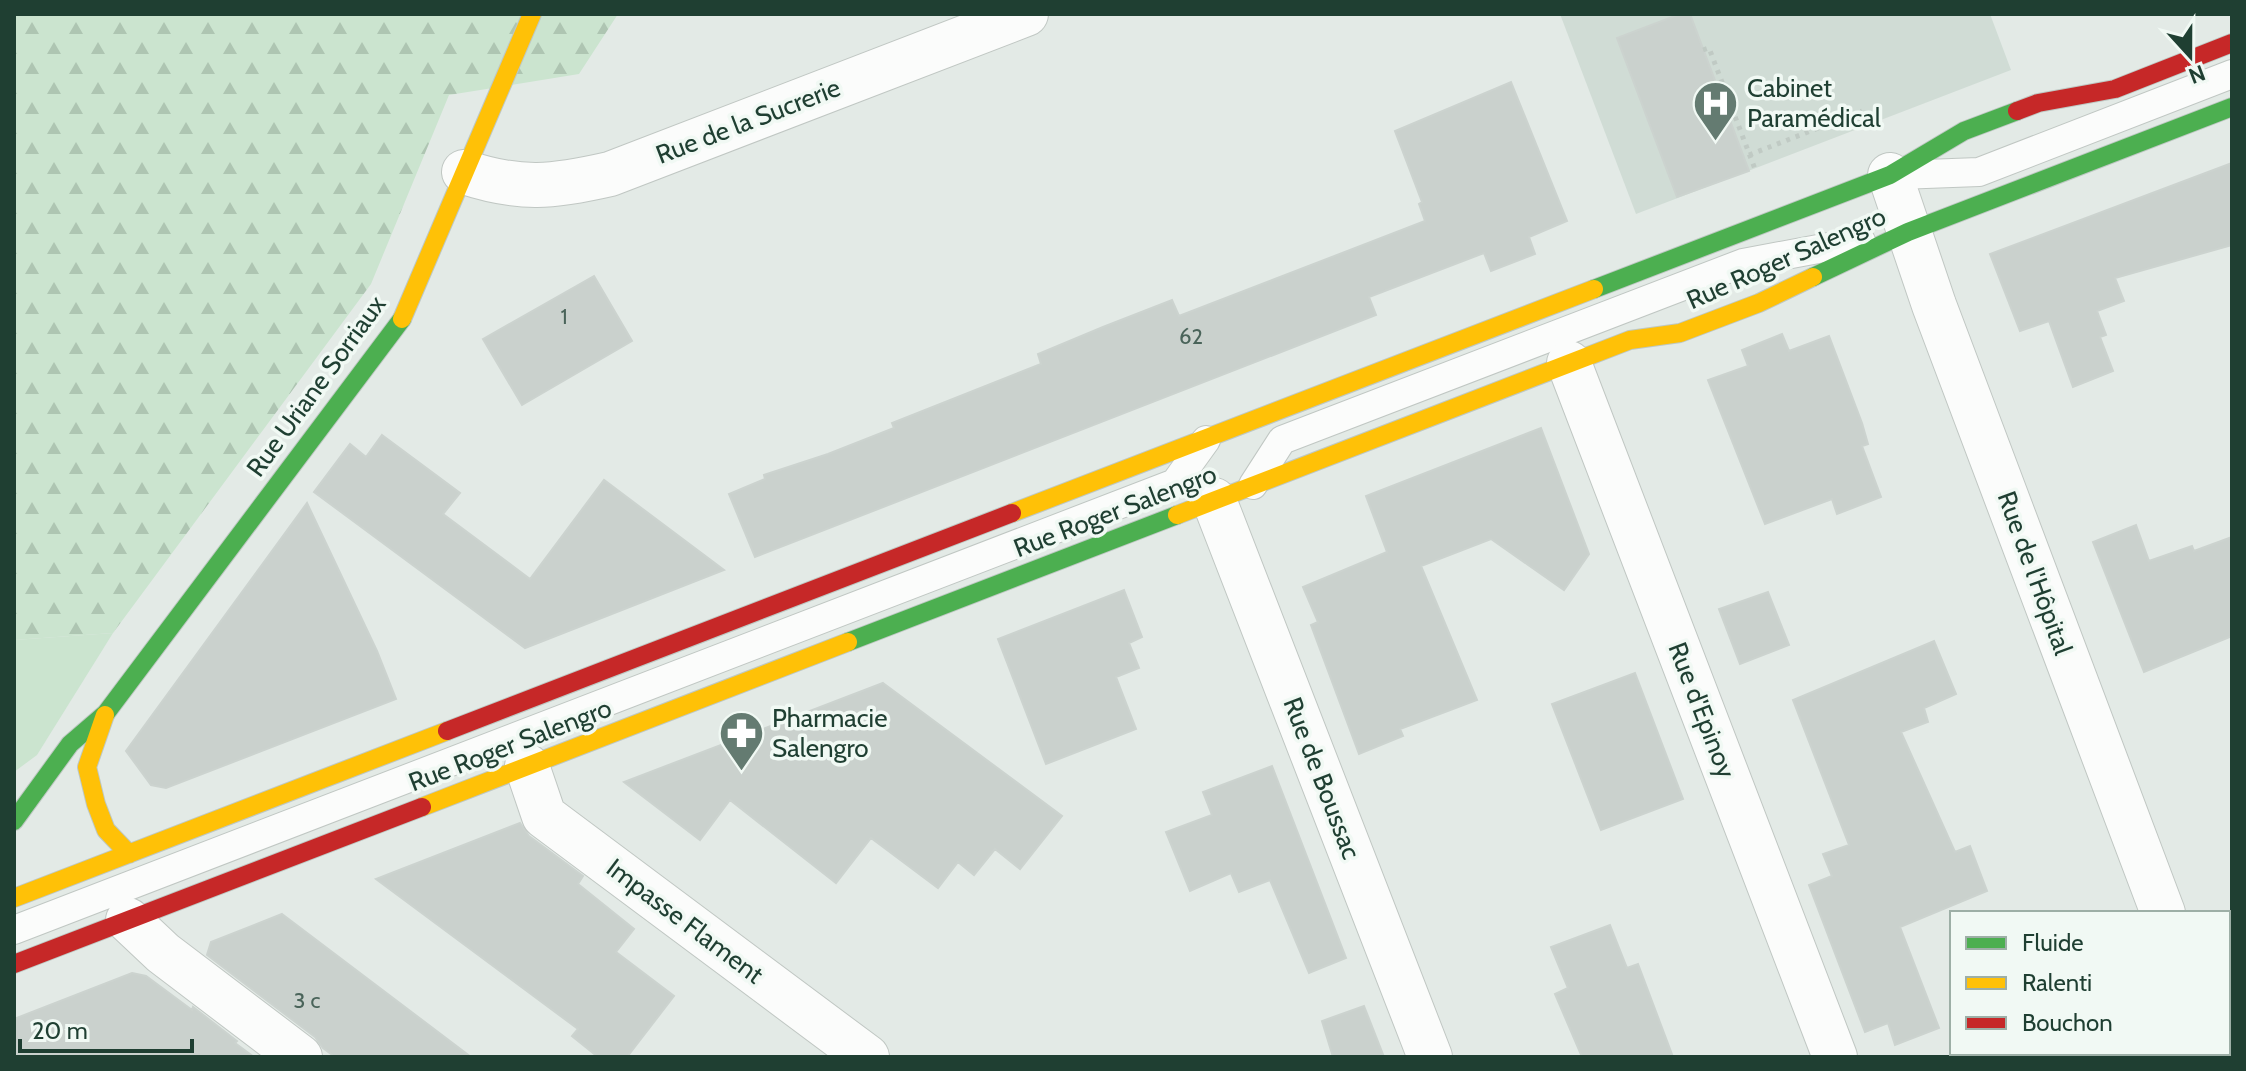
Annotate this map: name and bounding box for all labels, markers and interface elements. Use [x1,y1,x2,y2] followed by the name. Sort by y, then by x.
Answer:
[2150,16,2230,96] north arrow
[2185,59,2209,90] text: N
[651,71,845,171] street label: Rue de la Sucrerie
[1747,72,1881,134] place label: Cabinet Paramédical
[1692,79,1740,142] hospital icon: Cabinet Paramédical
[1681,200,1891,316] street label: Rue Roger Salengro
[239,289,393,483] street label: Rue Uriane Sorriaux
[560,303,568,330] house number: 1
[1179,323,1203,350] house number: 62
[1009,458,1221,564] street label: Rue Roger Salengro
[1991,487,2079,659] street label: Rue de l'Hôpital
[1661,638,1743,782] street label: Rue d'Epinoy
[404,692,616,798] street label: Rue Roger Salengro
[1276,692,1368,864] street label: Rue de Boussac
[772,702,887,764] place label: Pharmacie Salengro
[717,709,765,772] pharmacy icon: Pharmacie Salengro
[600,852,770,991] street label: Impasse Flament
[1950,911,2230,1055] legend
[2022,928,2084,957] text: Fluide
[2022,968,2092,997] text: Ralenti
[294,987,320,1014] house number: 3 c
[20,1003,192,1053] scale bar
[2022,1008,2113,1037] text: Bouchon
[32,1016,88,1045] text: 20 m

